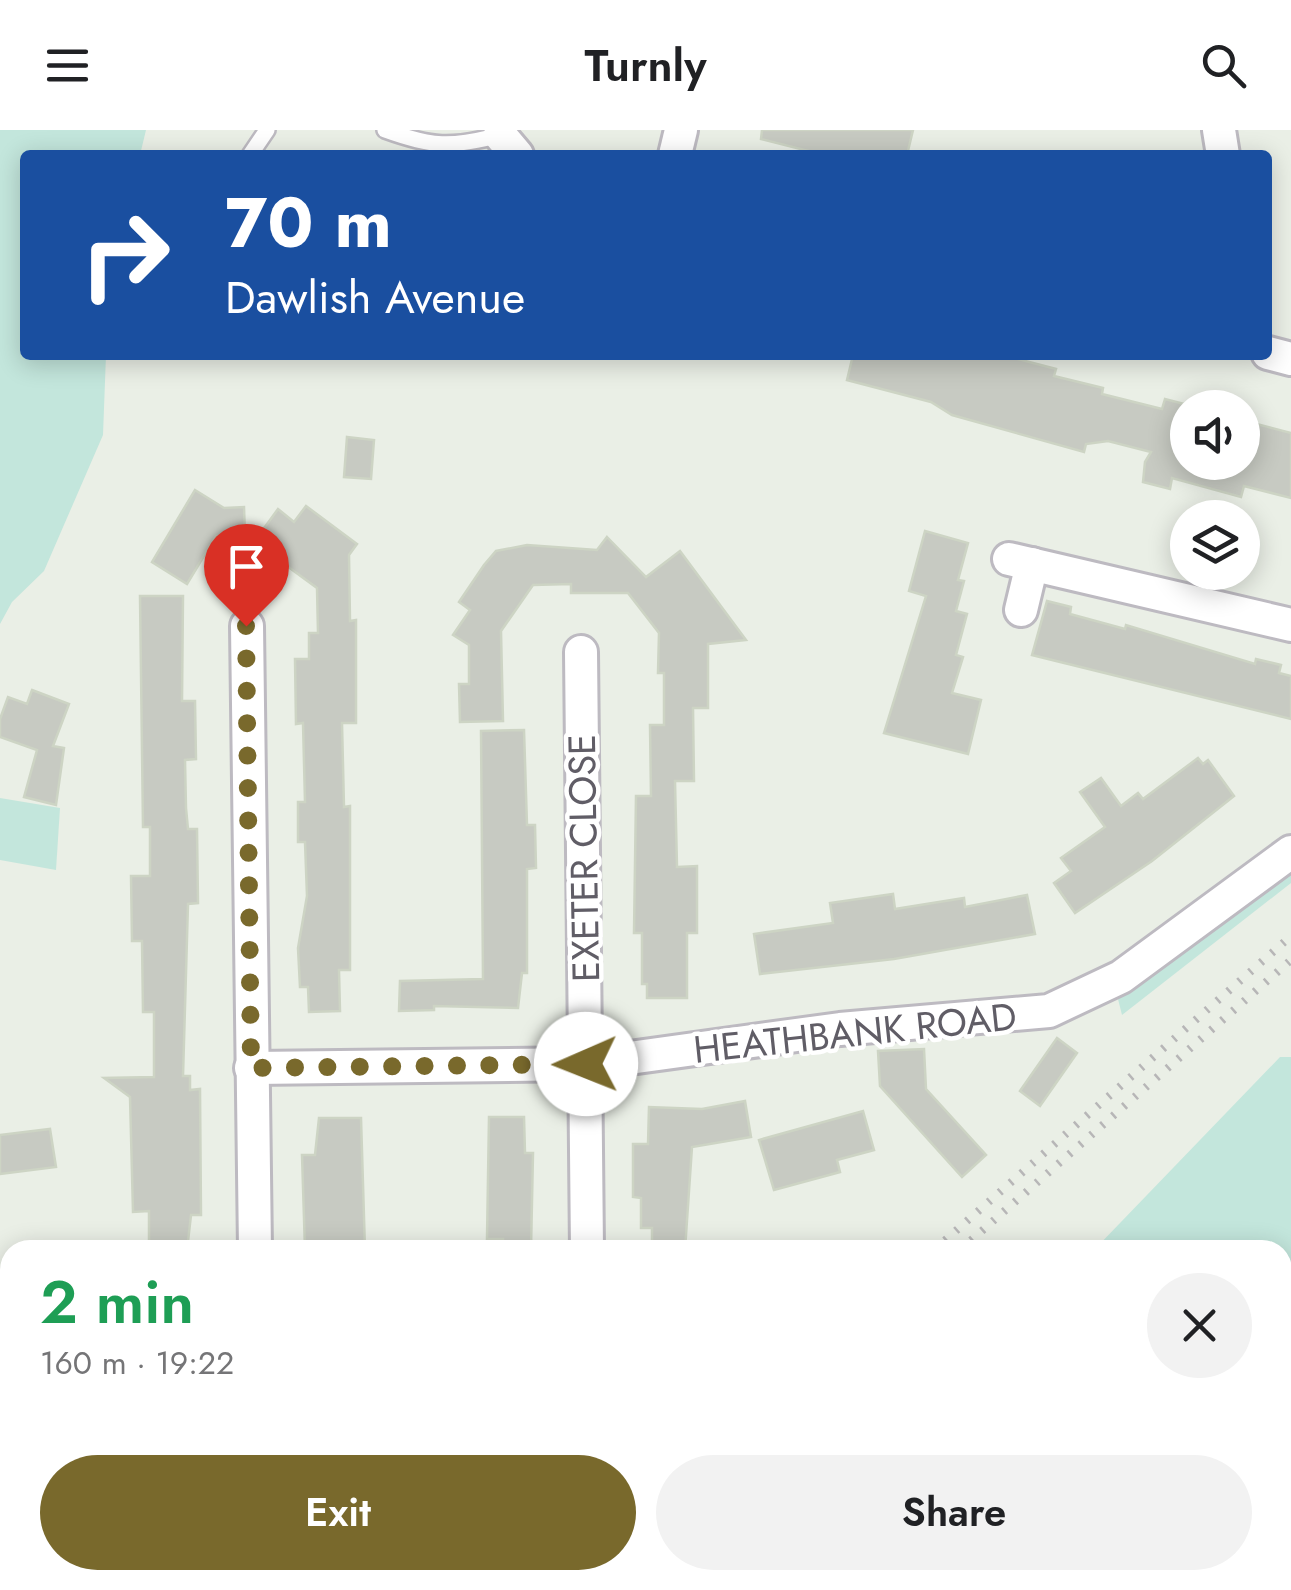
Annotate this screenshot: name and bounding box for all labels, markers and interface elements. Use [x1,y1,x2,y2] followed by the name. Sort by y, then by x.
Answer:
[584,33,707,98] text: Turnly
[40,38,95,93] icon: menu
[1196,38,1251,93] icon: search
[225,172,392,273] text: 70 m
[60,190,190,320] icon: right
[225,265,525,330] text: Dawlish Avenue
[1170,390,1260,590] map controls
[1170,390,1260,480] button: sound
[1170,500,1260,590] button: layers
[204,524,289,627] pin
[219,539,274,594] icon: arrive
[554,734,613,982] street label: EXETER CLOSE
[691,988,1019,1077] street label: HEATHBANK ROAD
[534,1012,638,1116] position arrow
[40,1259,194,1346] text: 2 min
[1147,1273,1252,1378] button: close
[40,1340,234,1386] text: 160 m · 19:22
[40,1455,636,1570] button: Exit
[656,1455,1252,1570] button: Share

